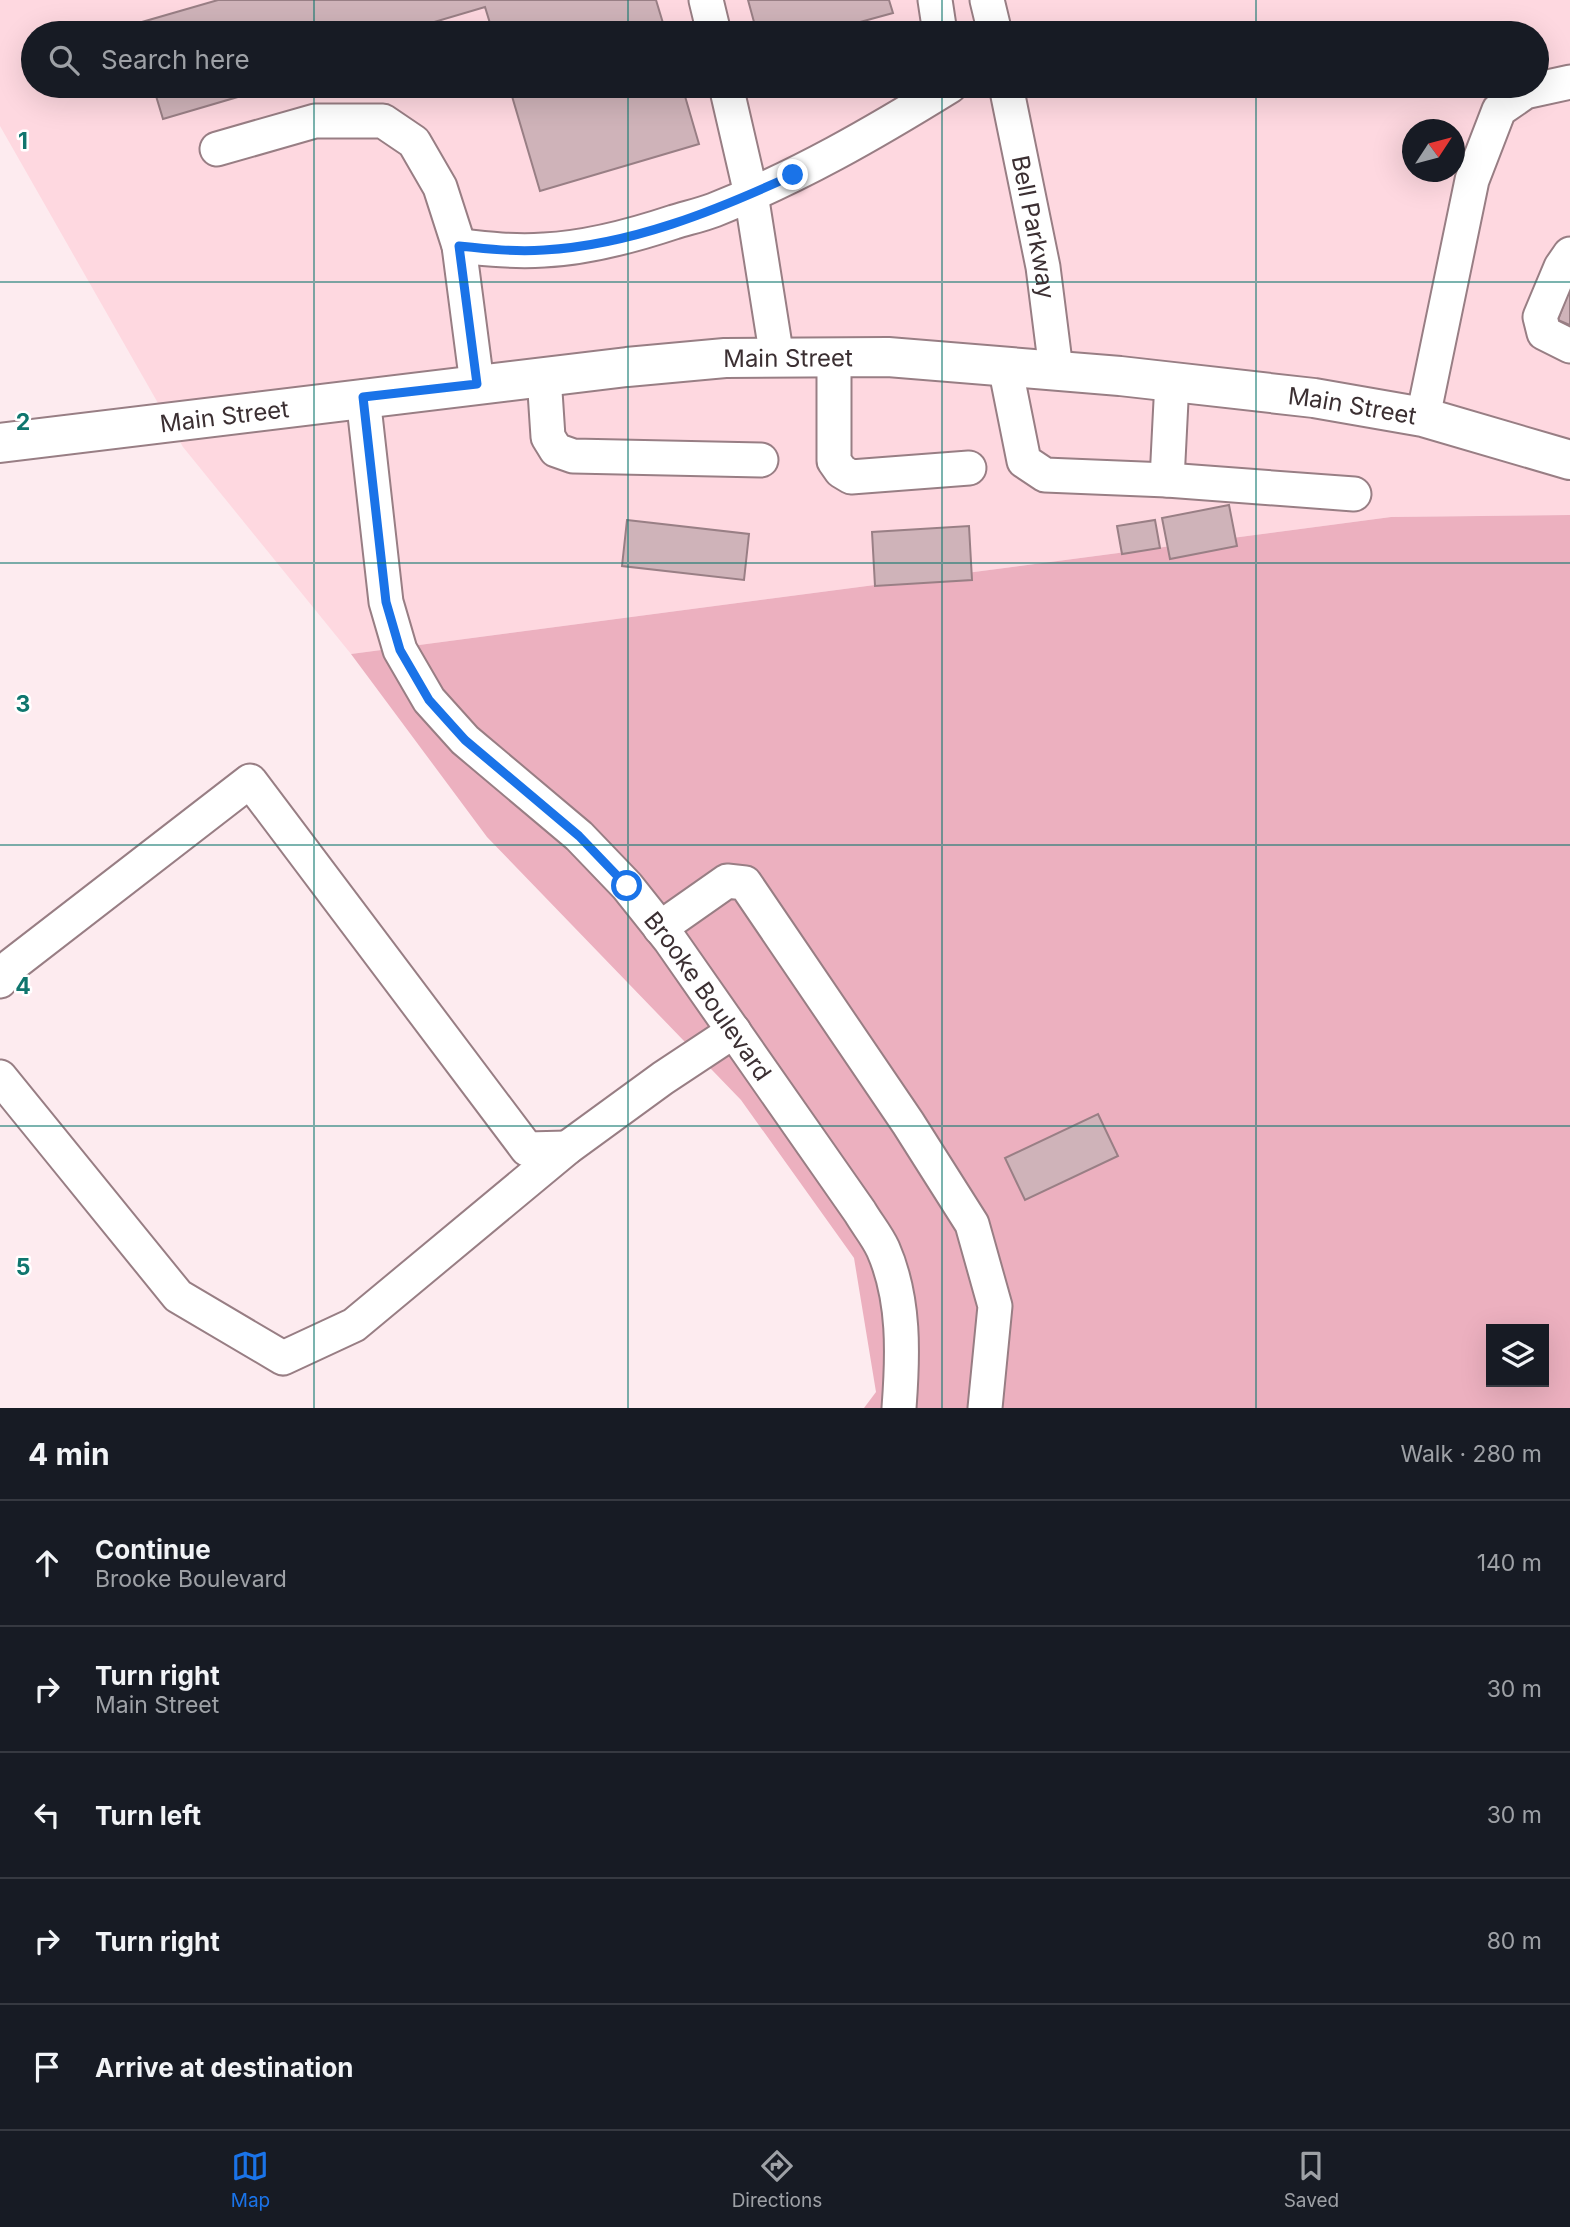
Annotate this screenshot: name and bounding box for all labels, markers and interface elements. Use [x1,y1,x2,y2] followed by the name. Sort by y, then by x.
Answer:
[21,21,1549,98] search box
[45,41,83,79] icon: search
[101,44,250,75] text: Search here
[1402,119,1465,182] north arrow
[18,127,28,155] text: 1
[1006,153,1061,301] street label: Bell Parkway
[777,159,808,190] route end
[723,343,853,373] street label: Main Street
[1287,381,1419,430] street label: Main Street
[158,394,291,438] street label: Main Street
[16,408,30,436] text: 2
[16,690,30,718] text: 3
[611,870,642,901] route start
[638,906,778,1086] street label: Brooke Boulevard
[15,972,31,1000] text: 4
[16,1253,30,1281] text: 5
[1486,1324,1549,1387] map controls
[1486,1324,1549,1387] button: layers
[28,1436,110,1472] text: 4 min
[1400,1440,1542,1468] text: Walk · 280 m
[95,1534,211,1565] text: Continue
[28,1544,66,1582] icon: ahead
[1477,1549,1542,1577] text: 140 m
[95,1565,287,1593] text: Brooke Boulevard
[95,1660,220,1691] text: Turn right
[28,1670,66,1708] icon: right
[1487,1675,1542,1703] text: 30 m
[95,1691,219,1719] text: Main Street
[28,1796,66,1834] icon: left
[95,1800,201,1831] text: Turn left
[1487,1801,1542,1829] text: 30 m
[28,1922,66,1960] icon: right
[95,1926,220,1957] text: Turn right
[1487,1927,1542,1955] text: 80 m
[28,2048,66,2086] icon: arrive
[95,2052,354,2083] text: Arrive at destination
[231,2147,270,2212] tab: Map
[732,2147,822,2212] tab: Directions
[1284,2147,1339,2212] tab: Saved

